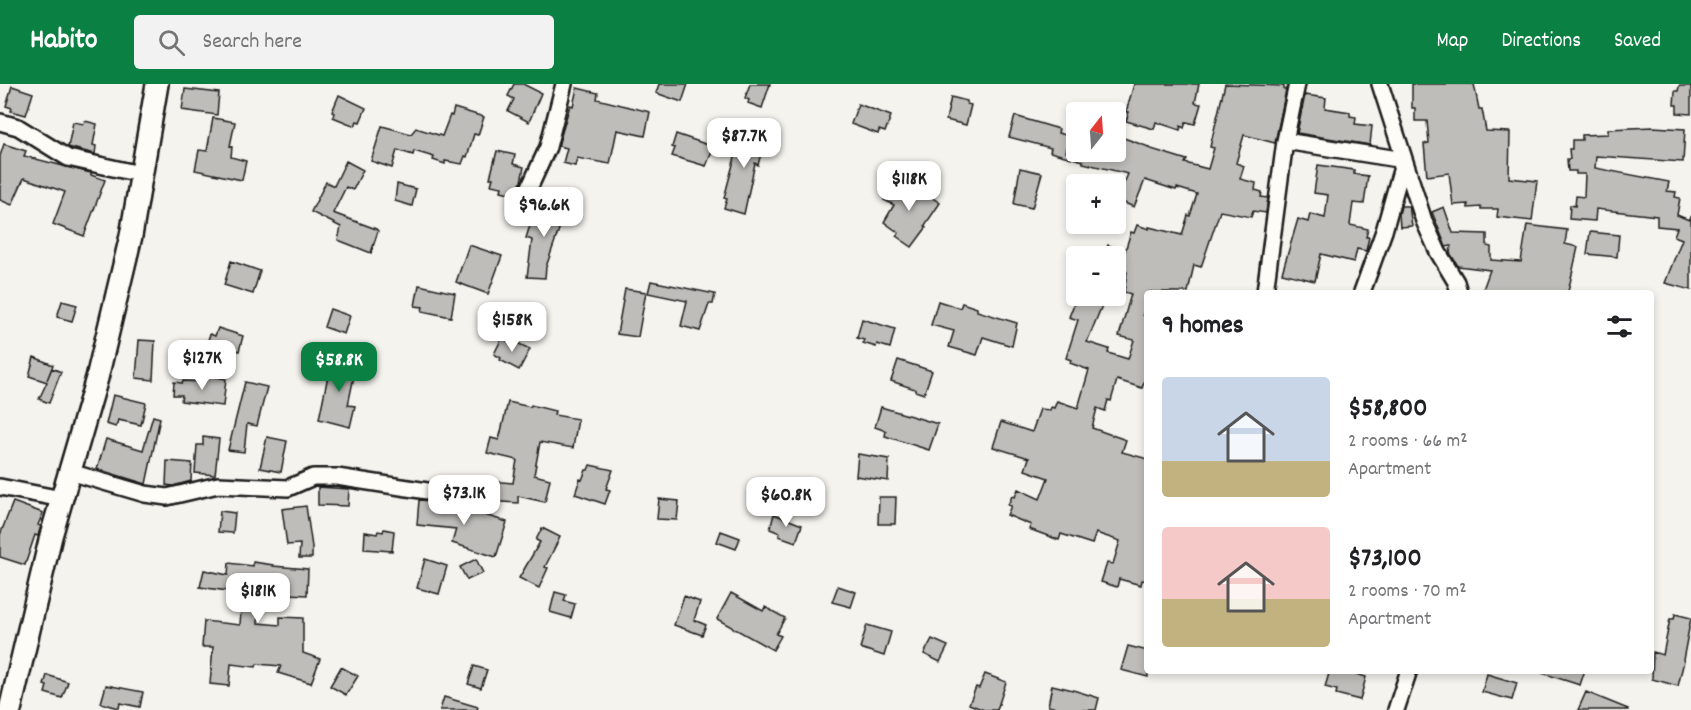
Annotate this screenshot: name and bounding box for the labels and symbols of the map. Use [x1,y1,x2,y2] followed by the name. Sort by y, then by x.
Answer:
[1066,102,1126,162] north arrow
[695,118,793,169] pin: $87.7K
[867,161,951,212] pin: $118K
[495,187,593,238] pin: $96.6K
[470,302,554,353] pin: $158K
[160,340,244,391] pin: $127K
[290,342,388,393] pin: $58.8K
[415,475,513,526] pin: $73.1K
[737,477,835,528] pin: $60.8K
[216,573,300,624] pin: $181K

